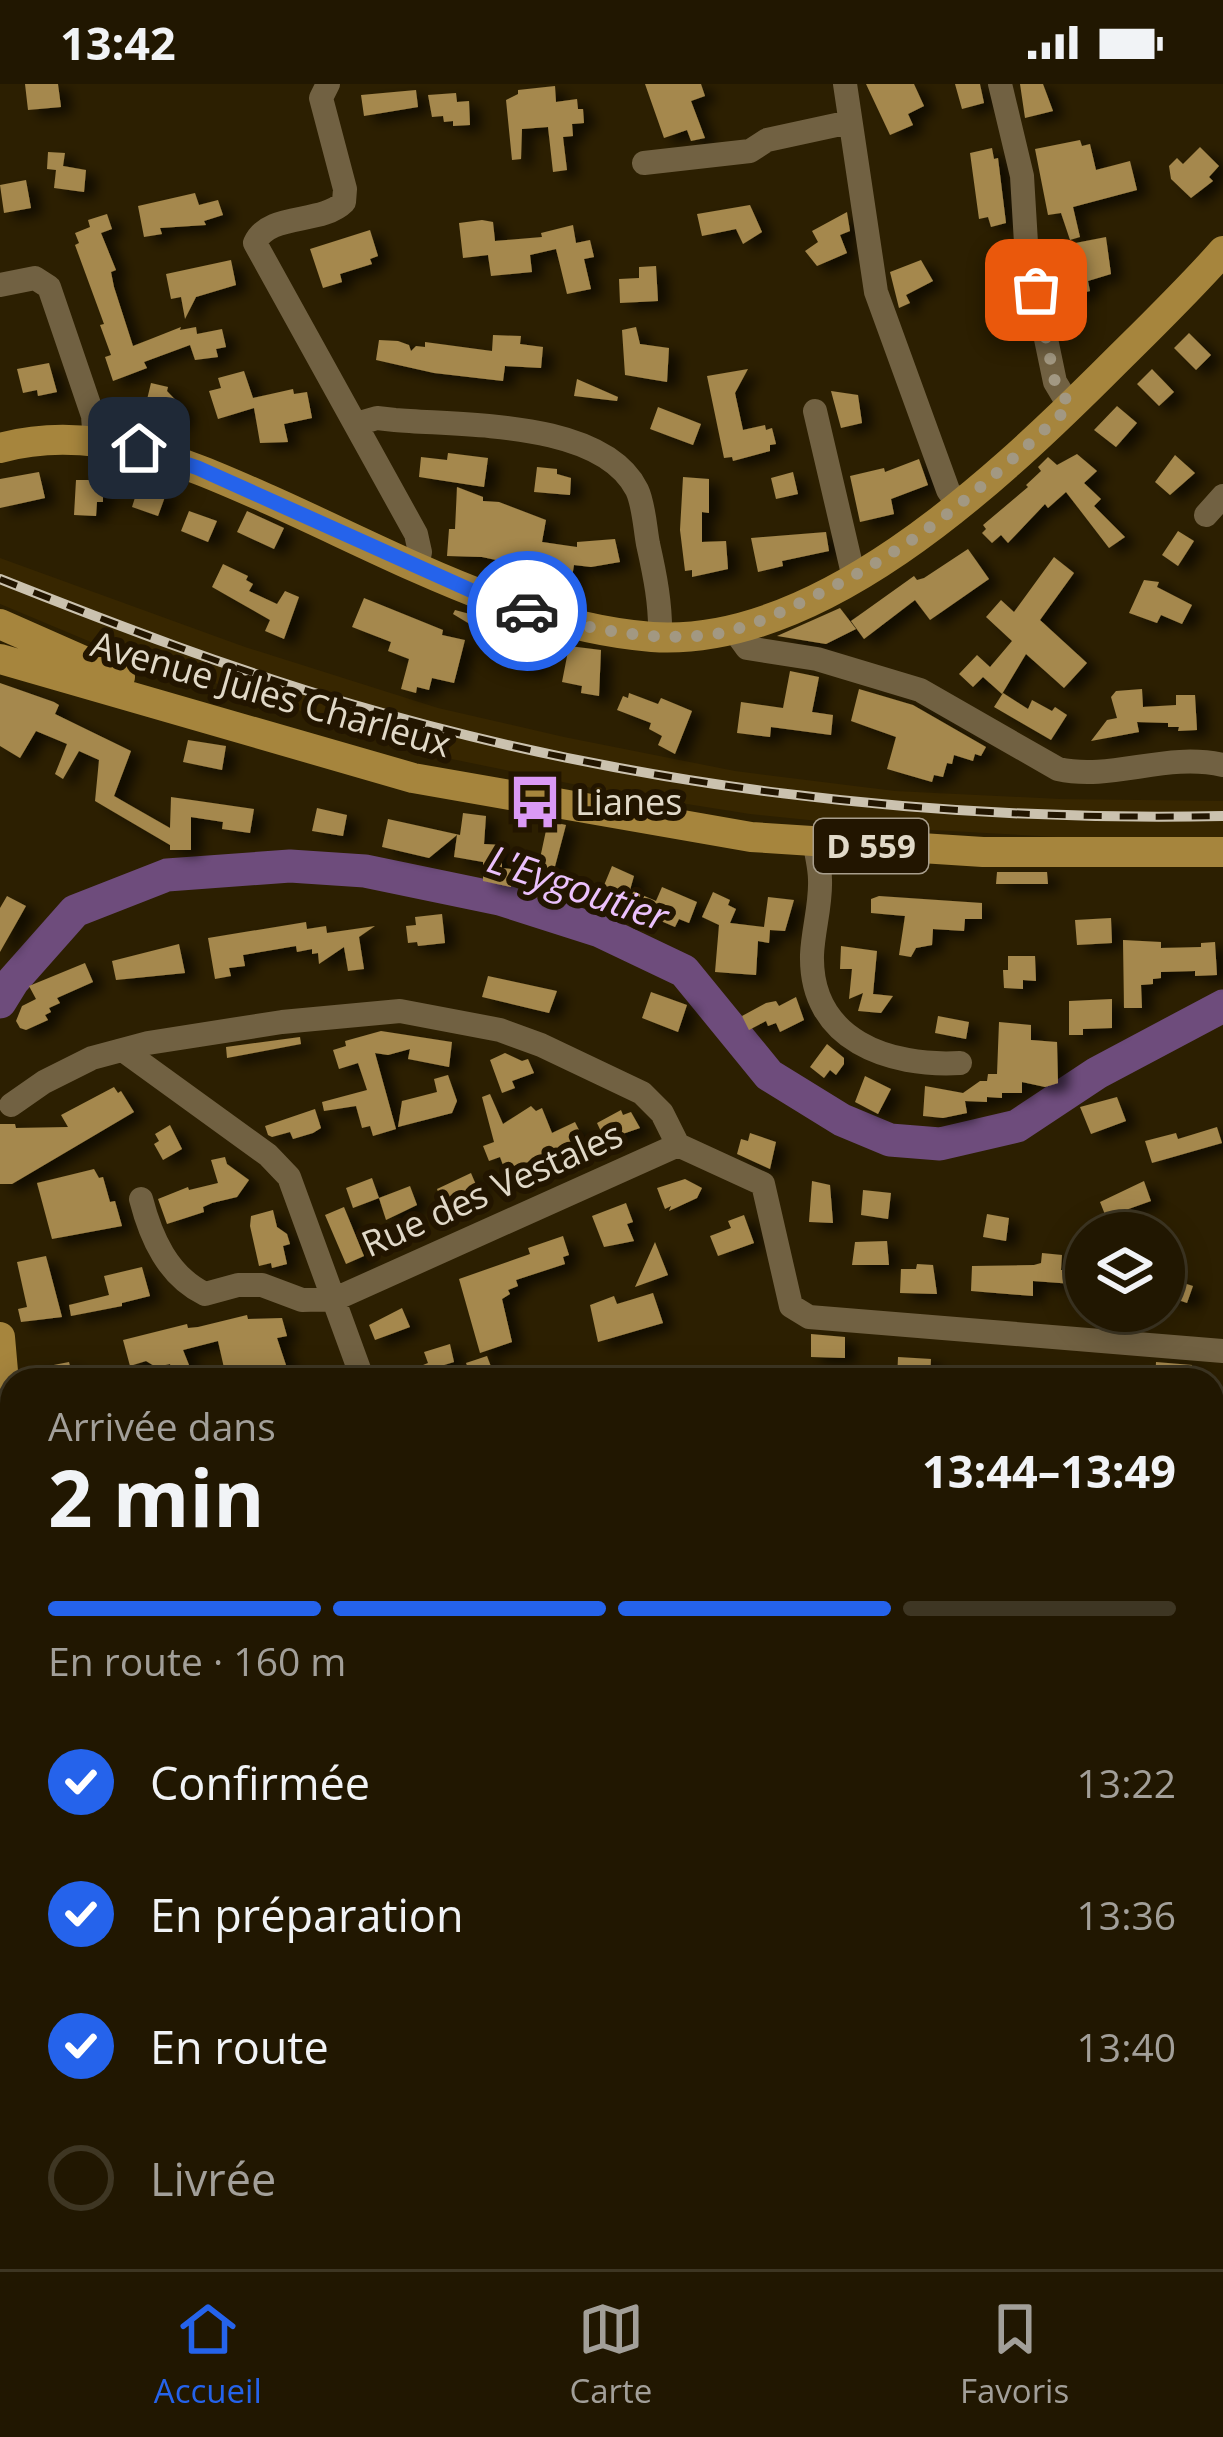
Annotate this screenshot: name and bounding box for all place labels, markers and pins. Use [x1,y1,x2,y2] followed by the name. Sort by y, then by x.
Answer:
[985,239,1087,341] pin
[88,397,190,499] pin
[506,773,564,831] bus stop icon: Lianes
[575,777,682,826] place label: Lianes

